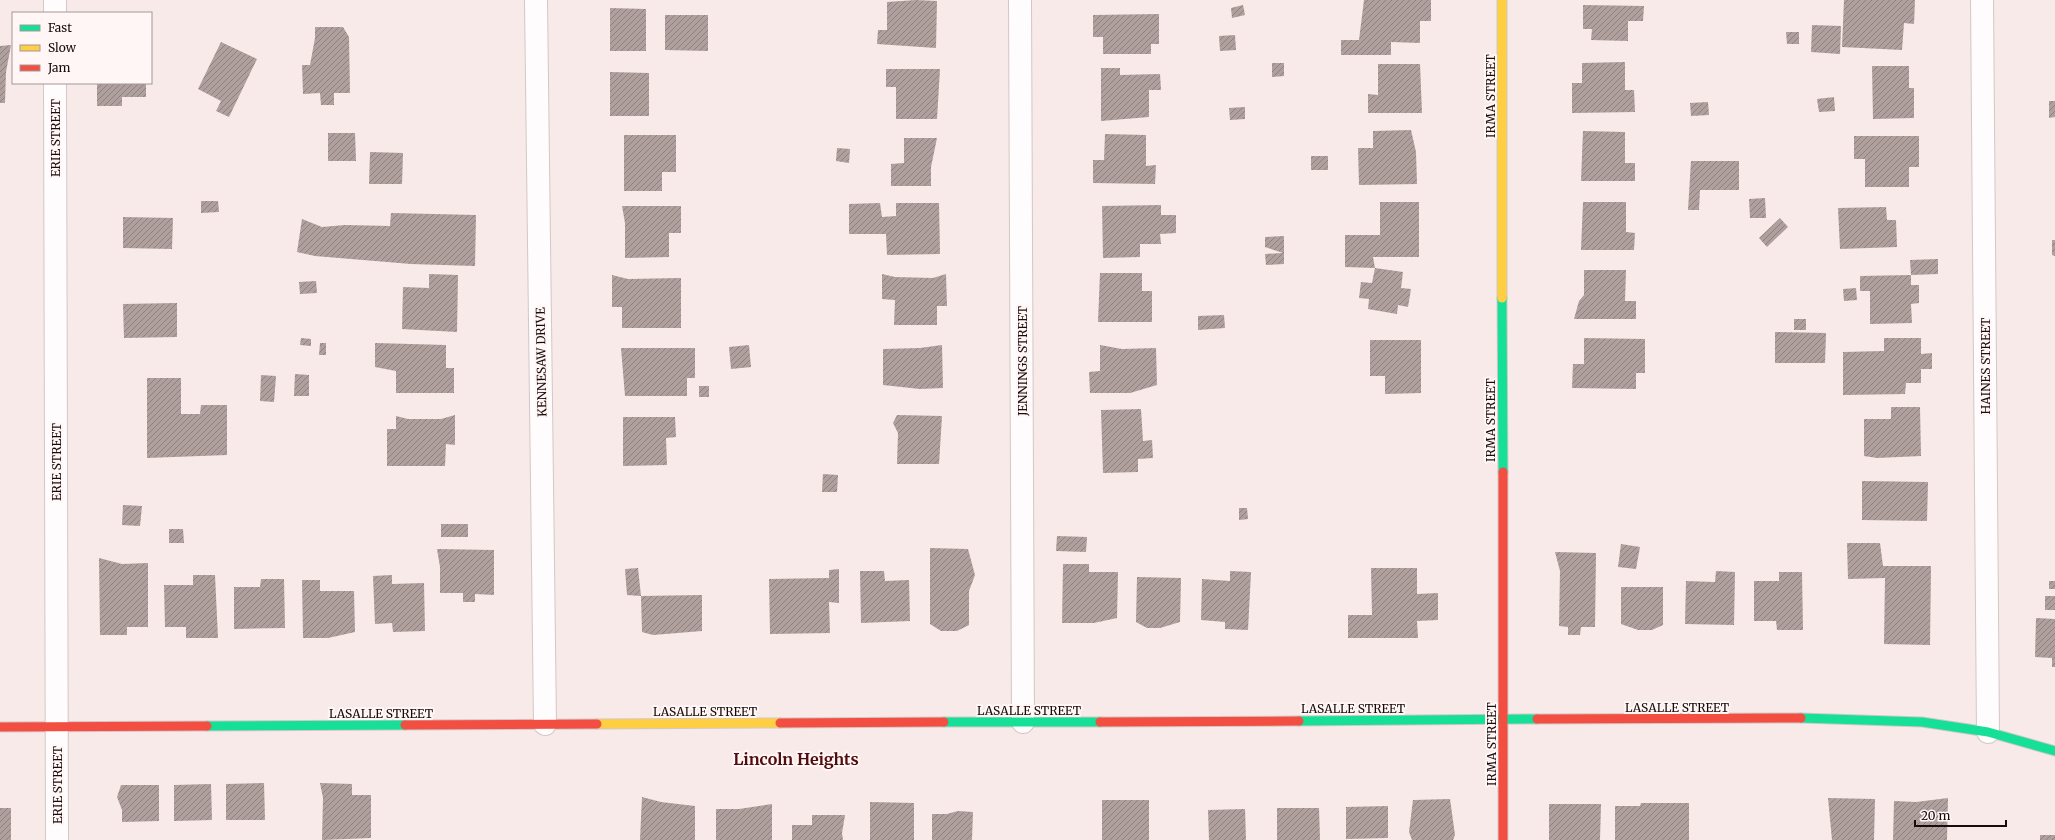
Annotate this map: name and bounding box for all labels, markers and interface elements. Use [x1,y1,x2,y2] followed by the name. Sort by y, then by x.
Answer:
[12,12,152,84] legend
[48,20,72,35] text: Fast
[48,40,77,55] text: Slow
[1483,53,1498,138] street label: IRMA STREET
[47,60,71,75] text: Jam
[48,98,63,177] street label: ERIE STREET
[1015,305,1030,417] street label: JENNINGS STREET
[533,307,549,417] street label: KENNESAW DRIVE
[1978,317,1993,414] street label: HAINES STREET
[1483,377,1498,462] street label: IRMA STREET
[49,422,64,501] street label: ERIE STREET
[1625,700,1730,715] street label: LASALLE STREET
[1301,701,1406,716] street label: LASALLE STREET
[1484,701,1499,786] street label: IRMA STREET
[977,703,1082,718] street label: LASALLE STREET
[653,704,758,719] street label: LASALLE STREET
[329,706,434,721] street label: LASALLE STREET
[50,745,65,824] street label: ERIE STREET
[733,749,859,769] district label: Lincoln Heights
[1915,802,2006,828] scale bar
[1921,808,1950,823] text: 20 m

